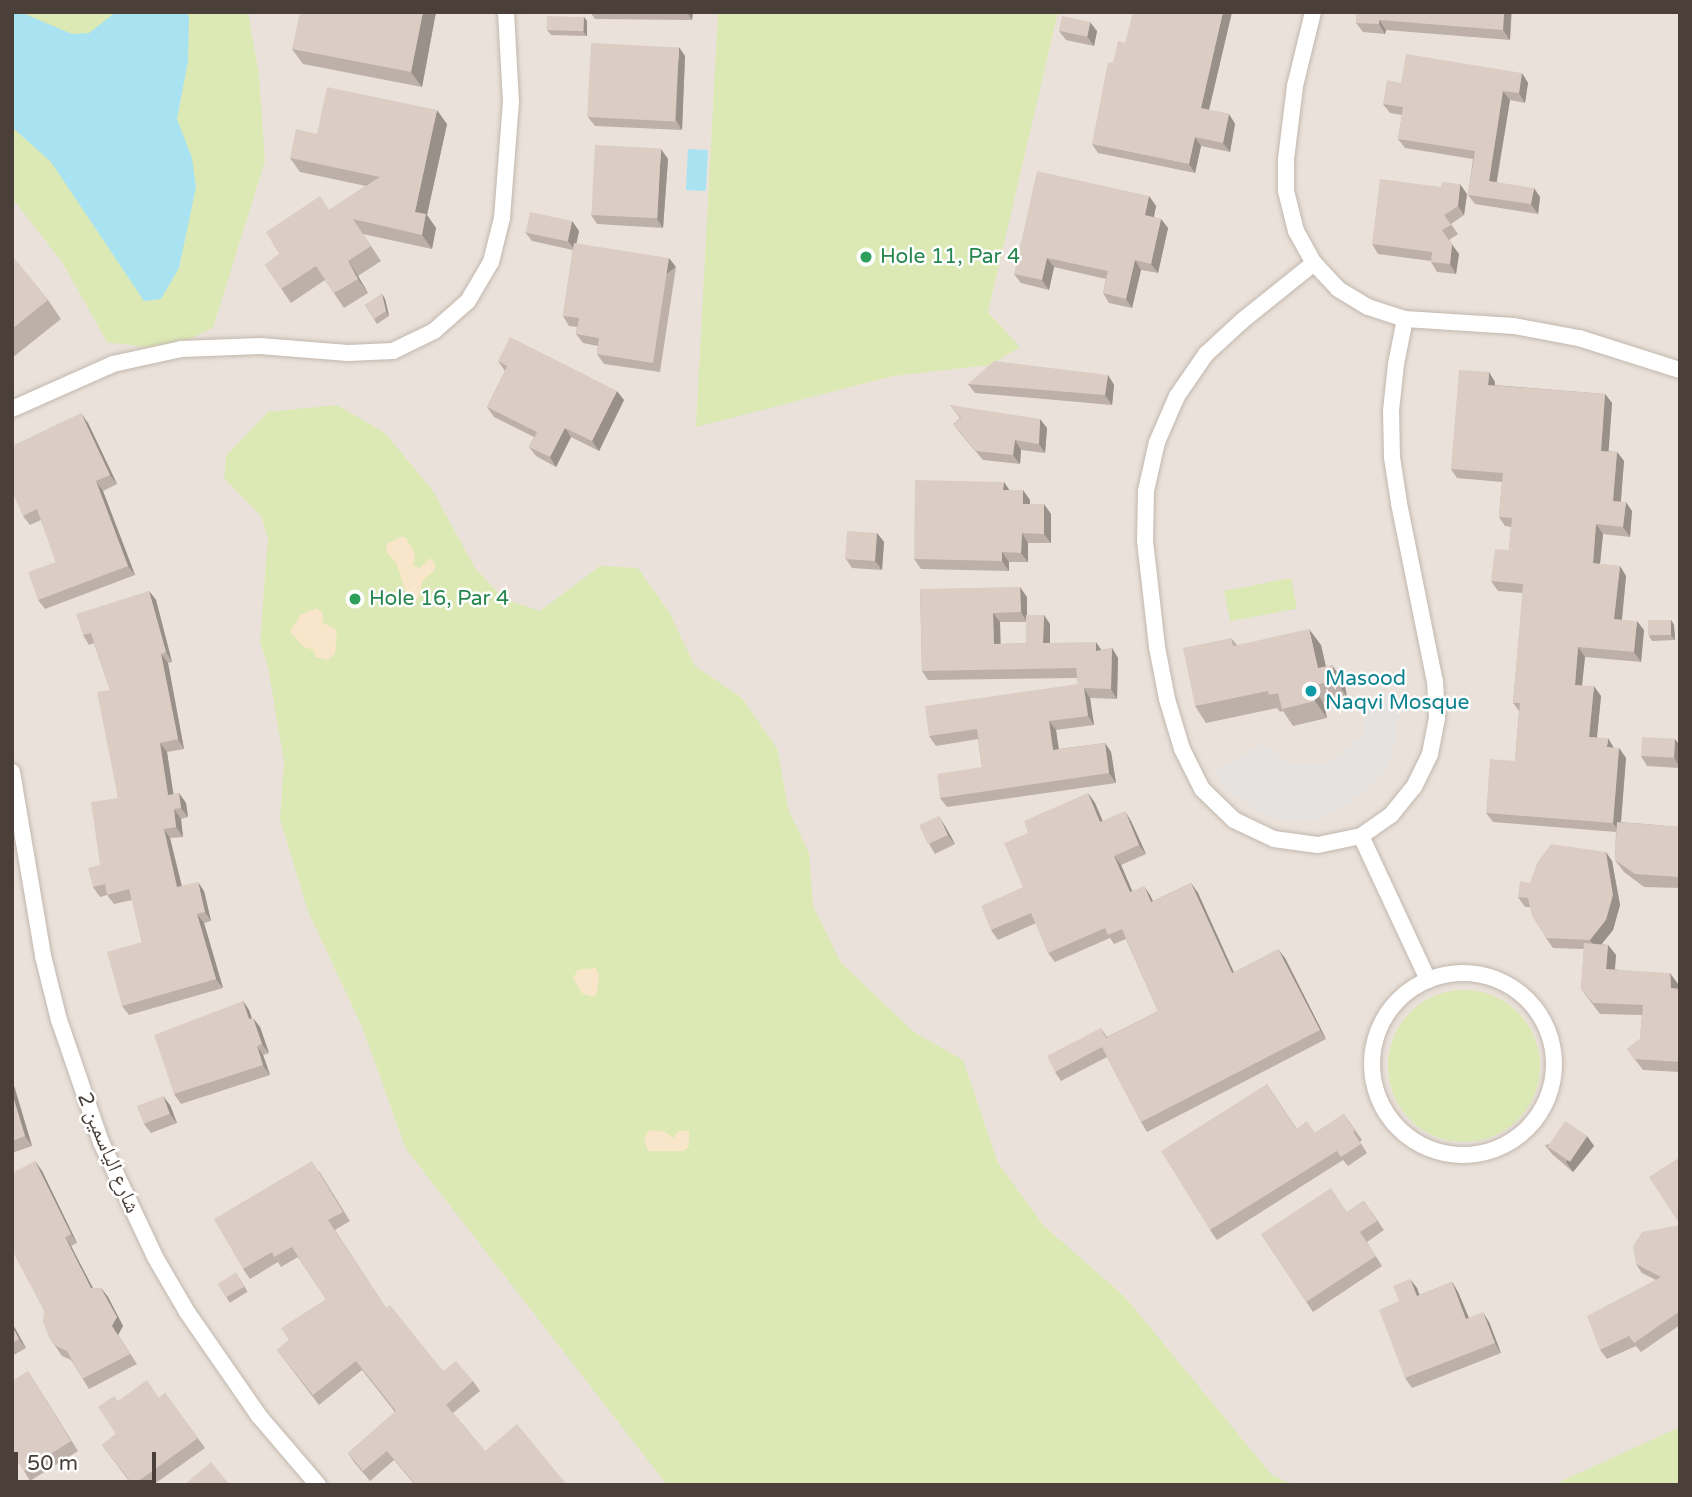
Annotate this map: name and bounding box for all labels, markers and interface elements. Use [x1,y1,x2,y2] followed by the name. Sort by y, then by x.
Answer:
[880,244,1020,270] place label: Hole 11, Par 4
[858,249,874,265] marker: Hole 11, Par 4
[369,586,509,612] place label: Hole 16, Par 4
[347,591,363,607] marker: Hole 16, Par 4
[1325,666,1470,716] place label: Masood Naqvi Mosque
[1303,683,1319,699] marker: Masood Naqvi Mosque
[71,1089,145,1217] street label: شارع الياسمين 2
[18,1438,159,1482] scale bar
[27,1451,78,1476] text: 50 m

